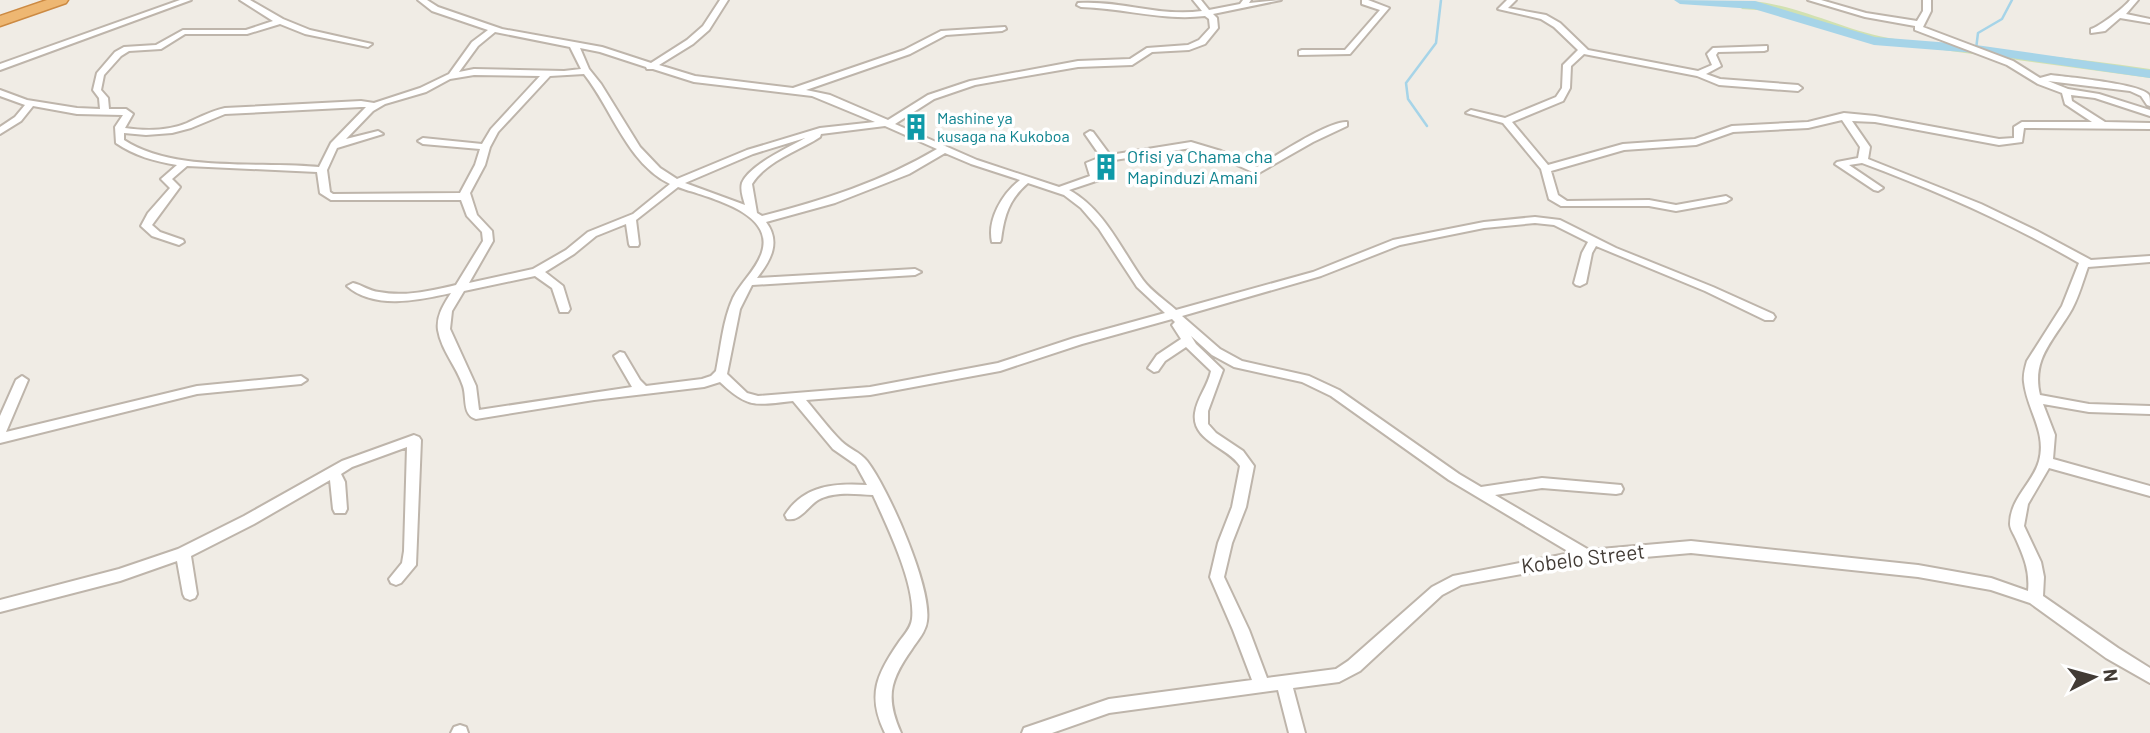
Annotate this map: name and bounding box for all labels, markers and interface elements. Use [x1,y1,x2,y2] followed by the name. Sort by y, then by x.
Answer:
[937,108,1070,145] place label: Mashine ya kusaga na Kukoboa
[901,112,931,142] building icon: Mashine ya kusaga na Kukoboa
[1127,145,1273,188] place label: Ofisi ya Chama cha Mapinduzi Amani
[1091,152,1121,182] building icon: Ofisi ya Chama cha Mapinduzi Amani
[1520,538,1646,577] street label: Kobelo Street
[2059,642,2129,712] north arrow
[2099,668,2124,683] text: N

